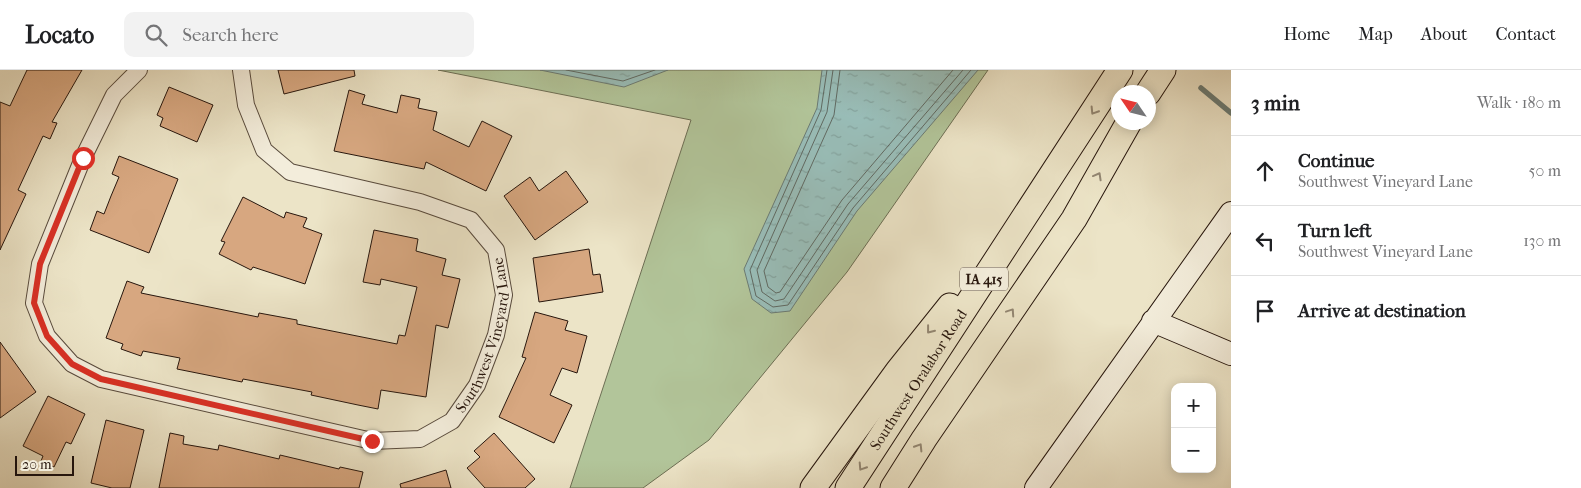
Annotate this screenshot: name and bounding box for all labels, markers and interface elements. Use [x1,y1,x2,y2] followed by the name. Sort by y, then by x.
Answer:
[124,12,474,57] search box
[25,21,94,49] text: Locato
[142,21,170,49] icon: search
[182,24,279,46] text: Search here
[1283,24,1330,45] text: Home
[1358,24,1393,45] text: Map
[1421,24,1467,45] text: About
[1495,24,1556,45] text: Contact
[1111,85,1156,130] north arrow
[1251,91,1300,115] text: 3 min
[1477,93,1561,112] text: Walk · 180 m
[1091,106,1100,115] one-way arrow
[72,147,95,170] route start
[1298,150,1374,172] text: Continue
[1251,157,1279,185] icon: ahead
[1529,161,1561,180] text: 50 m
[1092,172,1102,181] one-way arrow
[1298,172,1473,191] text: Southwest Vineyard Lane
[1298,220,1372,242] text: Turn left
[1251,227,1279,255] icon: left
[1523,231,1561,250] text: 130 m
[1298,242,1473,261] text: Southwest Vineyard Lane
[452,255,514,416] street label: Southwest Vineyard Lane
[960,268,1008,290] road number: IA 415
[1251,297,1279,325] icon: arrive
[1298,300,1466,322] text: Arrive at destination
[866,305,971,454] street label: Southwest Oralabor Road
[1005,309,1014,318] one-way arrow
[928,324,936,333] one-way arrow
[1171,383,1216,473] map controls
[1171,383,1216,428] button: +
[1171,428,1216,473] button: −
[361,430,384,453] route end
[913,443,923,452] one-way arrow
[15,453,74,476] scale bar
[22,456,52,473] text: 20 m
[858,462,868,471] one-way arrow

